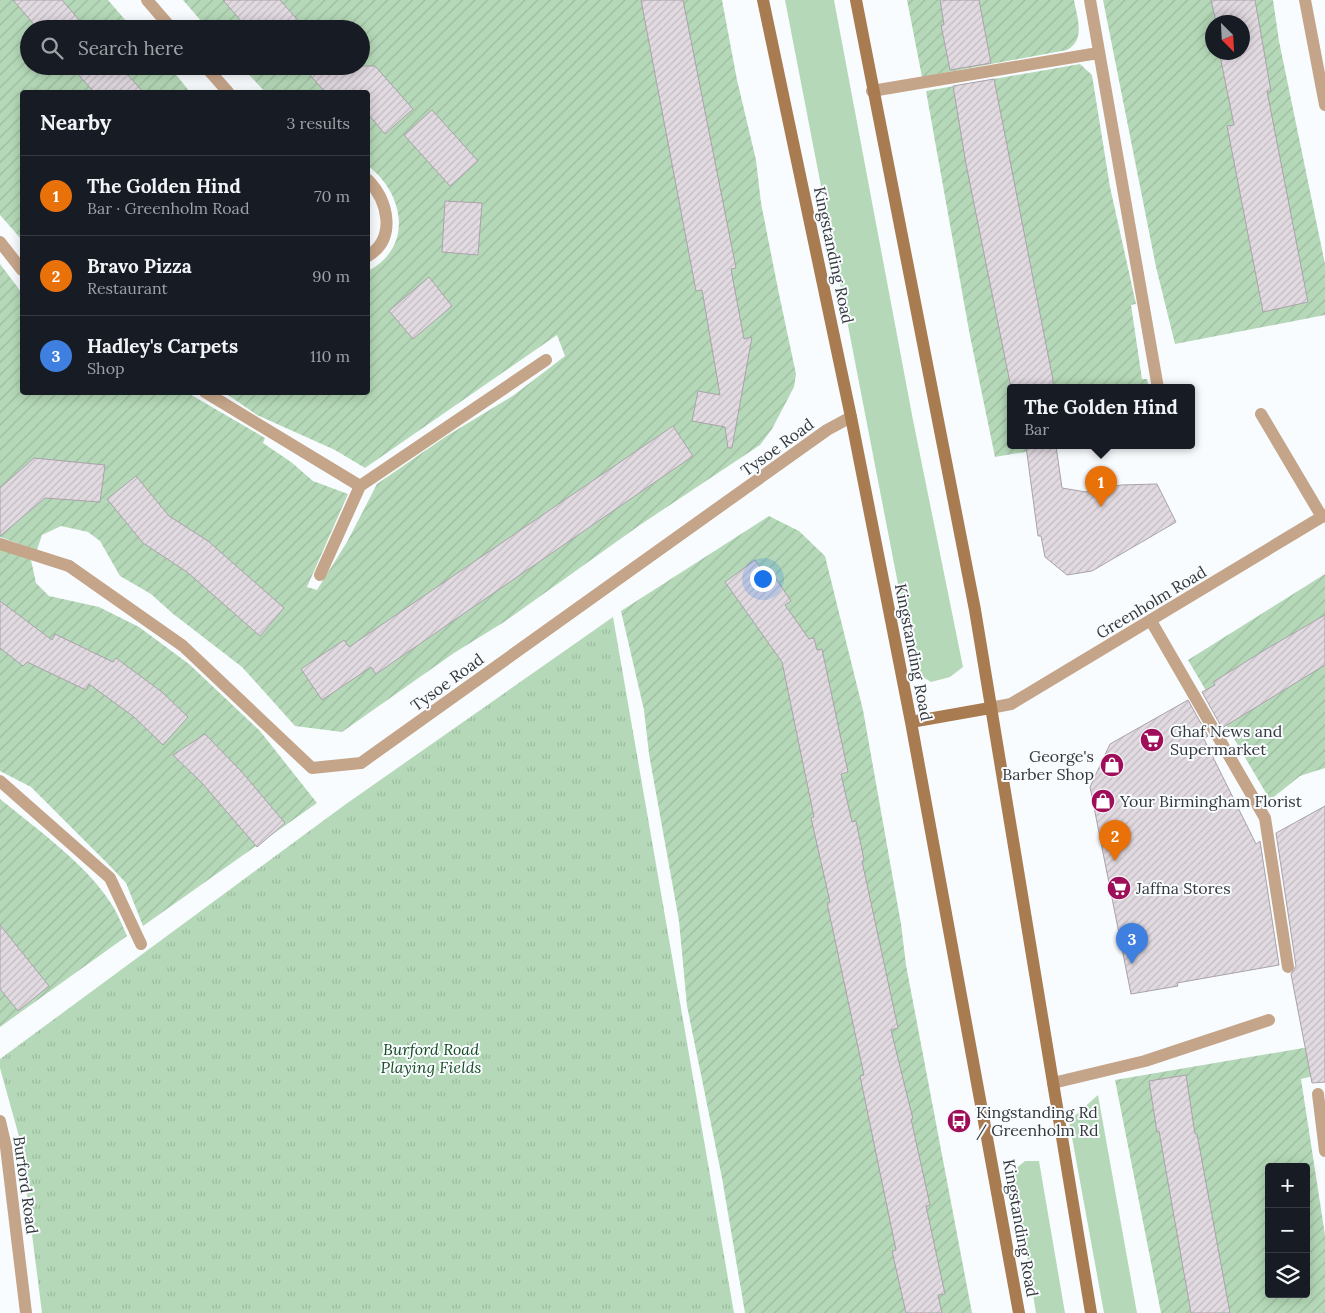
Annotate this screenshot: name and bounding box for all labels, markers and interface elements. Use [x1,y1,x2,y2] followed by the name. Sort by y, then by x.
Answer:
[1205,15,1250,60] north arrow
[20,20,370,75] search box
[38,34,66,62] icon: search
[78,36,184,60] text: Search here
[40,109,111,136] text: Nearby
[286,113,350,133] text: 3 results
[87,174,241,198] text: The Golden Hind
[810,185,858,326] street label: Kingstanding Road
[53,186,59,206] text: 1
[314,186,350,206] text: 70 m
[87,198,249,218] text: Bar · Greenholm Road
[87,254,192,278] text: Bravo Pizza
[52,266,60,286] text: 2
[312,266,350,286] text: 90 m
[87,278,168,298] text: Restaurant
[87,334,238,358] text: Hadley's Carpets
[52,346,60,366] text: 3
[310,346,350,366] text: 110 m
[87,358,125,378] text: Shop
[1007,384,1195,449] popup
[1024,395,1178,419] text: The Golden Hind
[737,414,818,480] street label: Tysoe Road
[1024,419,1049,439] text: Bar
[1085,466,1117,507] pin: 1
[1092,561,1210,643] street label: Greenholm Road
[750,566,776,592] your location
[891,582,937,723] street label: Kingstanding Road
[407,649,488,715] street label: Tysoe Road
[1170,721,1283,759] place label: Ghaf News and Supermarket
[1139,727,1165,753] supermarket icon: Ghaf News and Supermarket
[1002,746,1094,784] place label: George's Barber Shop
[1099,752,1125,778] shop icon: George's Barber Shop
[1090,788,1116,814] shop icon: Your Birmingham Florist
[1119,791,1303,811] place label: Your Birmingham Florist
[1099,820,1131,861] pin: 2
[1106,875,1132,901] supermarket icon: Jaffna Stores
[1135,878,1231,898] place label: Jaffna Stores
[1116,923,1148,964] pin: 3
[381,1039,482,1077] park label: Burford Road Playing Fields
[976,1102,1099,1141] place label: Kingstanding Rd / Greenholm Rd
[946,1108,972,1134] bus stop icon: Kingstanding Rd / Greenholm Rd
[9,1135,43,1236] street label: Burford Road
[999,1158,1043,1299] street label: Kingstanding Road
[1265,1163,1310,1298] map controls
[1265,1163,1310,1208] button: +
[1265,1208,1310,1253] button: −
[1265,1253,1310,1298] button: layers

